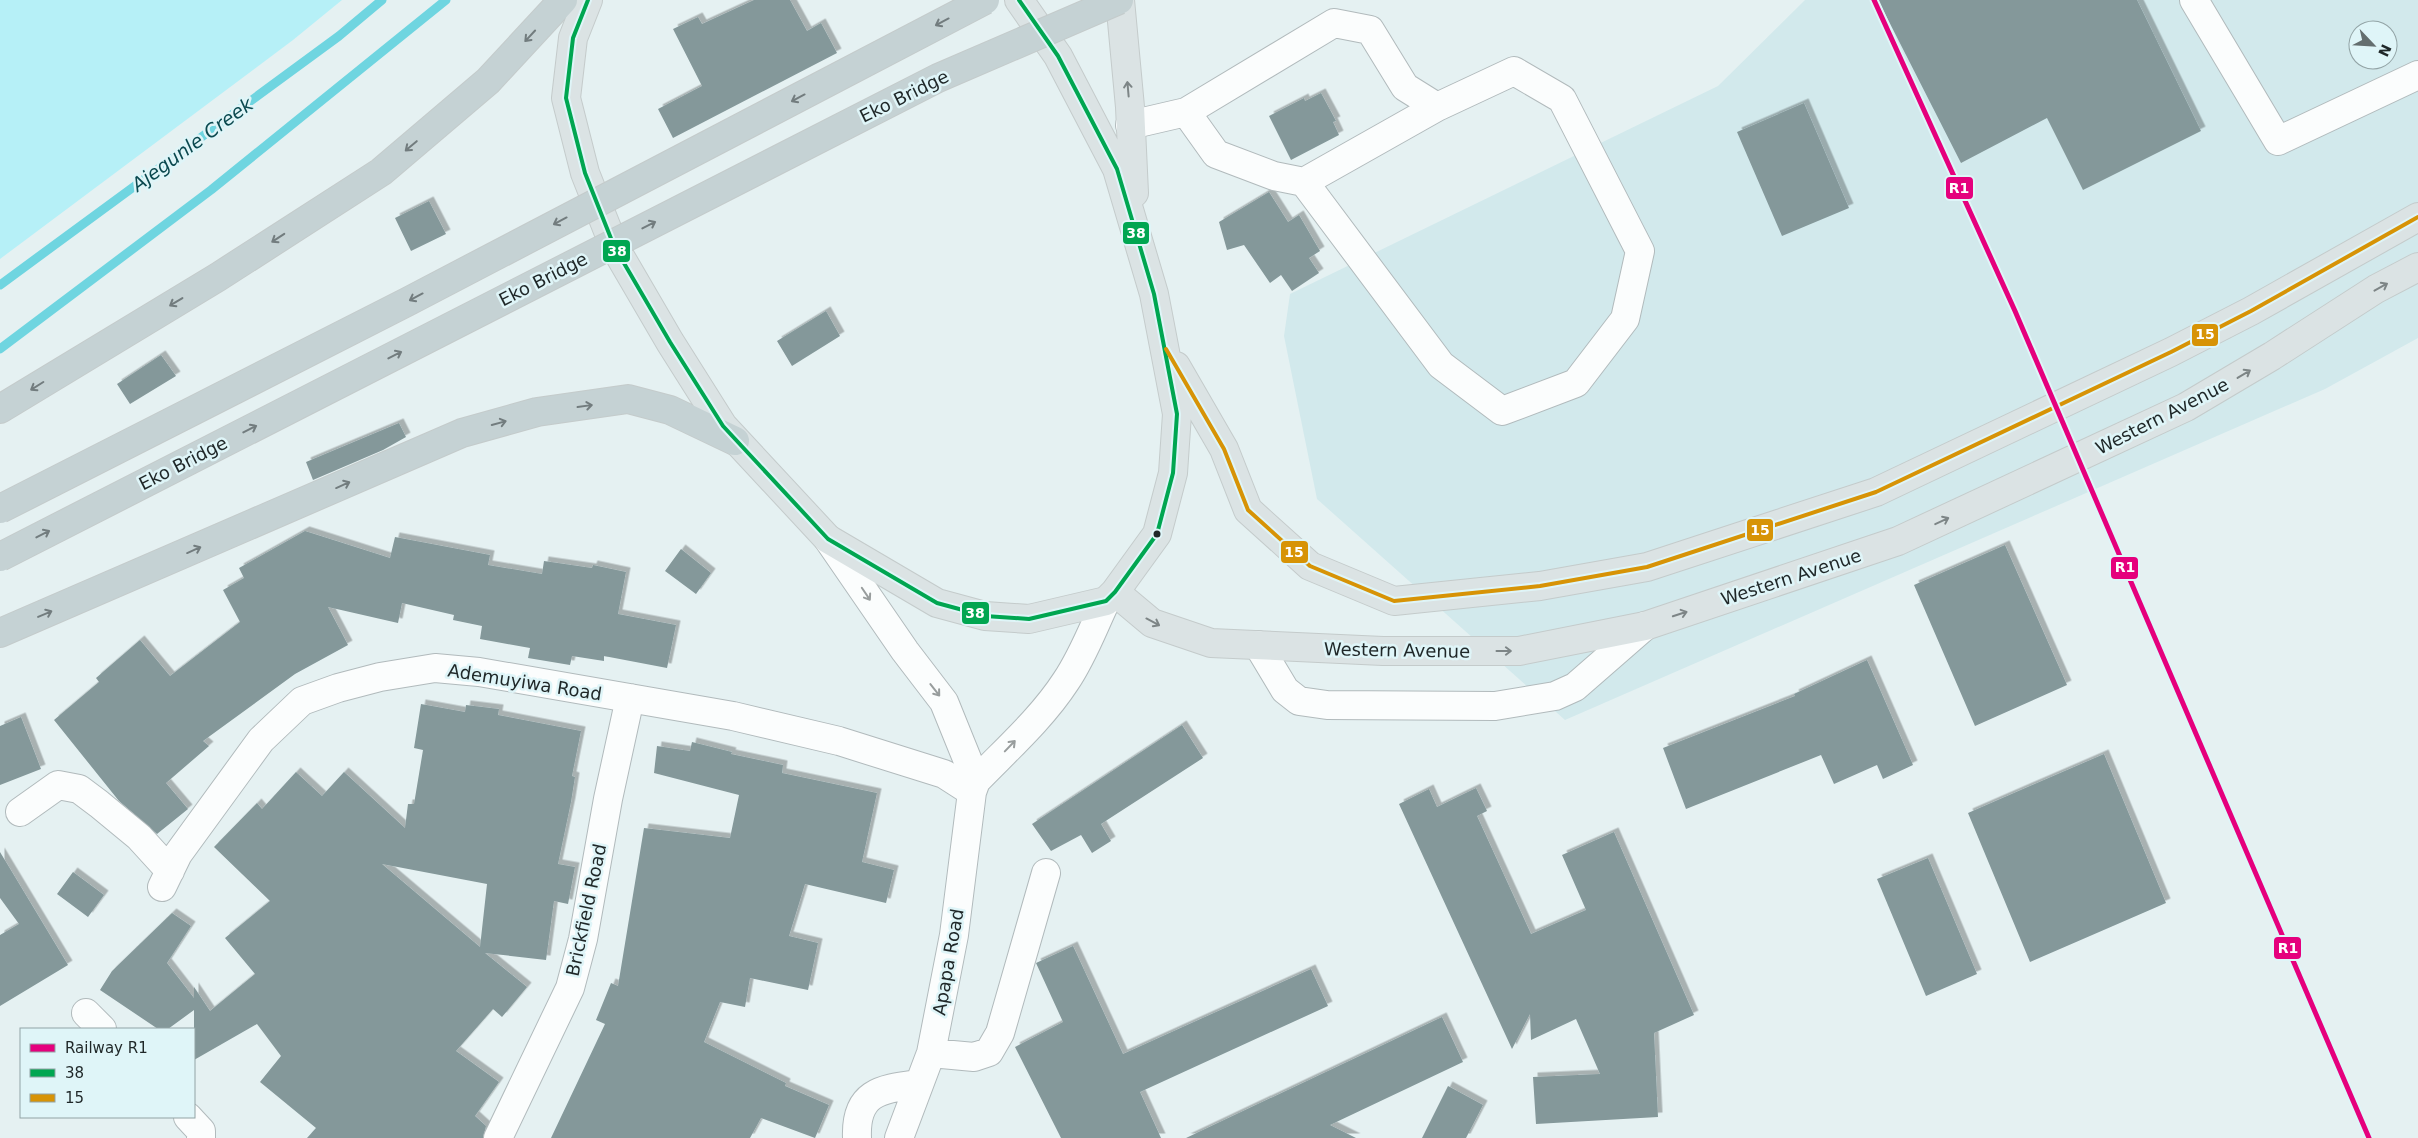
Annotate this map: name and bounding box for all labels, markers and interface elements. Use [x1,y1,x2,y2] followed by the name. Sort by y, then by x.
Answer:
[934,17,949,27] one-way arrow
[2348,20,2398,70] north arrow
[524,29,536,42] one-way arrow
[2375,42,2395,59] text: N
[856,65,952,127] street label: Eko Bridge
[1123,81,1133,97] one-way arrow
[125,92,258,197] water label: Ajegunle Creek
[791,93,805,103] one-way arrow
[405,141,418,152] one-way arrow
[1945,176,1974,200] line badge: R1
[1949,180,1969,196] text: R1
[553,216,568,226] one-way arrow
[641,220,656,229] one-way arrow
[1122,221,1150,245] line badge: 38
[1126,225,1146,241] text: 38
[271,234,285,244] one-way arrow
[602,239,631,263] line badge: 38
[607,243,627,259] text: 38
[495,248,591,310] street label: Eko Bridge
[2373,282,2388,291] one-way arrow
[409,292,424,302] one-way arrow
[169,297,183,307] one-way arrow
[2191,323,2219,347] line badge: 15
[2195,326,2215,342] text: 15
[387,350,402,359] one-way arrow
[2236,368,2250,378] one-way arrow
[2092,373,2232,459] street label: Western Avenue
[30,382,44,392] one-way arrow
[577,400,593,410] one-way arrow
[491,417,507,427] one-way arrow
[243,424,258,434] one-way arrow
[135,432,231,494] street label: Eko Bridge
[335,479,350,489] one-way arrow
[1934,515,1949,525] one-way arrow
[1746,518,1774,542] line badge: 15
[1750,522,1770,538] text: 15
[36,529,51,539] one-way arrow
[1152,529,1162,539] unlabelled marker
[1280,540,1309,564] line badge: 15
[186,544,201,554] one-way arrow
[1284,544,1304,560] text: 15
[1718,544,1864,610] street label: Western Avenue
[2110,556,2139,580] line badge: R1
[2115,559,2135,575] text: R1
[861,587,871,601] one-way arrow
[961,601,990,625] line badge: 38
[965,605,985,621] text: 38
[37,608,52,618] one-way arrow
[1671,609,1687,619] one-way arrow
[1146,617,1161,627] one-way arrow
[1324,638,1470,662] street label: Western Avenue
[1496,646,1512,656] one-way arrow
[446,659,604,705] street label: Ademuyiwa Road
[929,683,940,696] one-way arrow
[1003,740,1015,752] one-way arrow
[562,842,610,978] street label: Brickfield Road
[928,907,968,1017] street label: Apapa Road
[2273,936,2302,960] line badge: R1
[2278,940,2298,956] text: R1
[20,1028,195,1118] legend
[65,1039,148,1057] text: Railway R1
[65,1064,84,1082] text: 38
[65,1089,84,1107] text: 15

